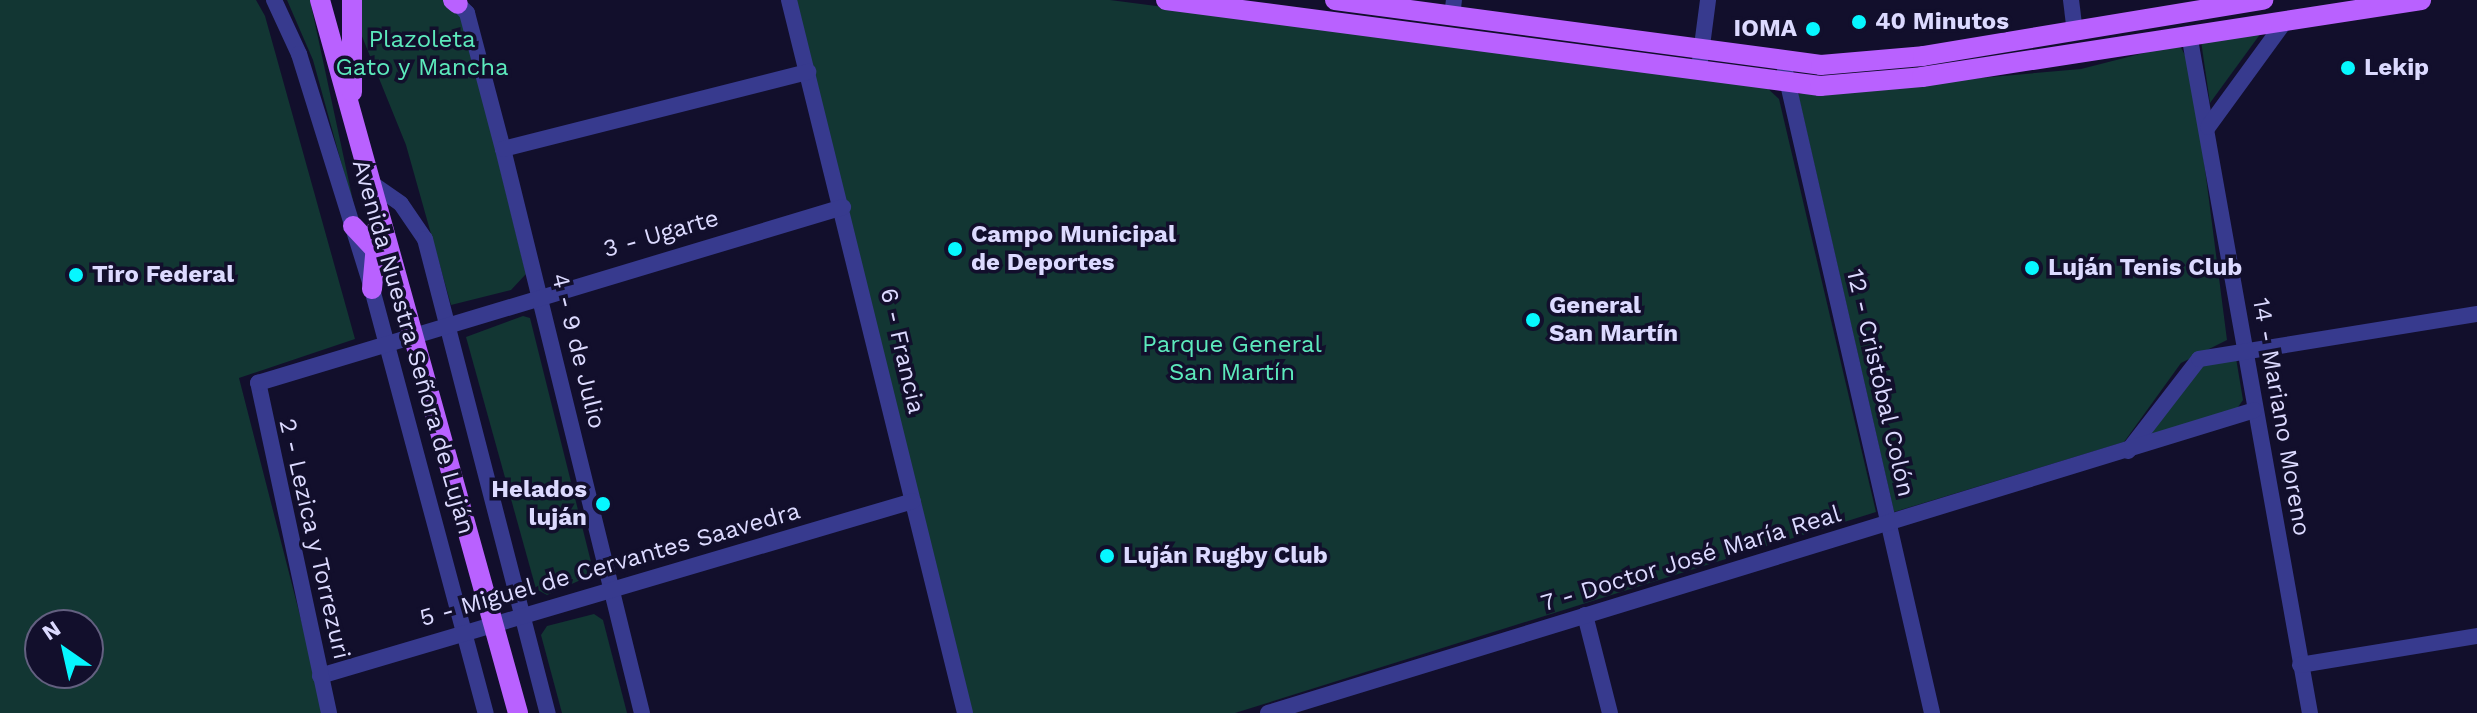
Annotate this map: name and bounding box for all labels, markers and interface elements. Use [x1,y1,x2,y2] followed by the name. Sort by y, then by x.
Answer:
[1875,8,2009,36] place label: 40 Minutos
[1850,13,1868,31] marker: 40 Minutos
[1734,15,1797,43] place label: IOMA
[1804,20,1822,38] marker: IOMA
[335,26,509,82] park label: Plazoleta Gato y Mancha
[2364,54,2429,82] place label: Lekip
[2339,59,2357,77] marker: Lekip
[345,156,481,538] street label: Avenida Nuestra Señora de Luján
[600,204,722,264] street label: 3 - Ugarte
[971,221,1176,277] place label: Campo Municipal de Deportes
[946,240,964,258] marker: Campo Municipal de Deportes
[2048,254,2243,282] place label: Luján Tenis Club
[2023,259,2041,277] marker: Luján Tenis Club
[92,261,234,289] place label: Tiro Federal
[67,266,85,284] marker: Tiro Federal
[1840,266,1920,500] street label: 12 - Cristóbal Colón
[545,270,611,432] street label: 4 - 9 de Julio
[874,285,930,417] street label: 6 - Francia
[1549,292,1678,348] place label: General San Martín
[2246,296,2316,538] street label: 14 - Mariano Moreno
[1524,311,1542,329] marker: General San Martín
[1142,331,1322,387] park label: Parque General San Martín
[272,415,356,663] street label: 2 - Lezica y Torrezuri
[491,476,587,532] place label: Helados luján
[594,495,612,513] marker: Helados luján
[416,497,804,633] street label: 5 - Miguel de Cervantes Saavedra
[1536,499,1846,619] street label: 7 - Doctor José María Real
[1123,542,1328,570] place label: Luján Rugby Club
[1098,547,1116,565] marker: Luján Rugby Club
[24,609,104,689] north arrow
[38,615,65,645] text: N

